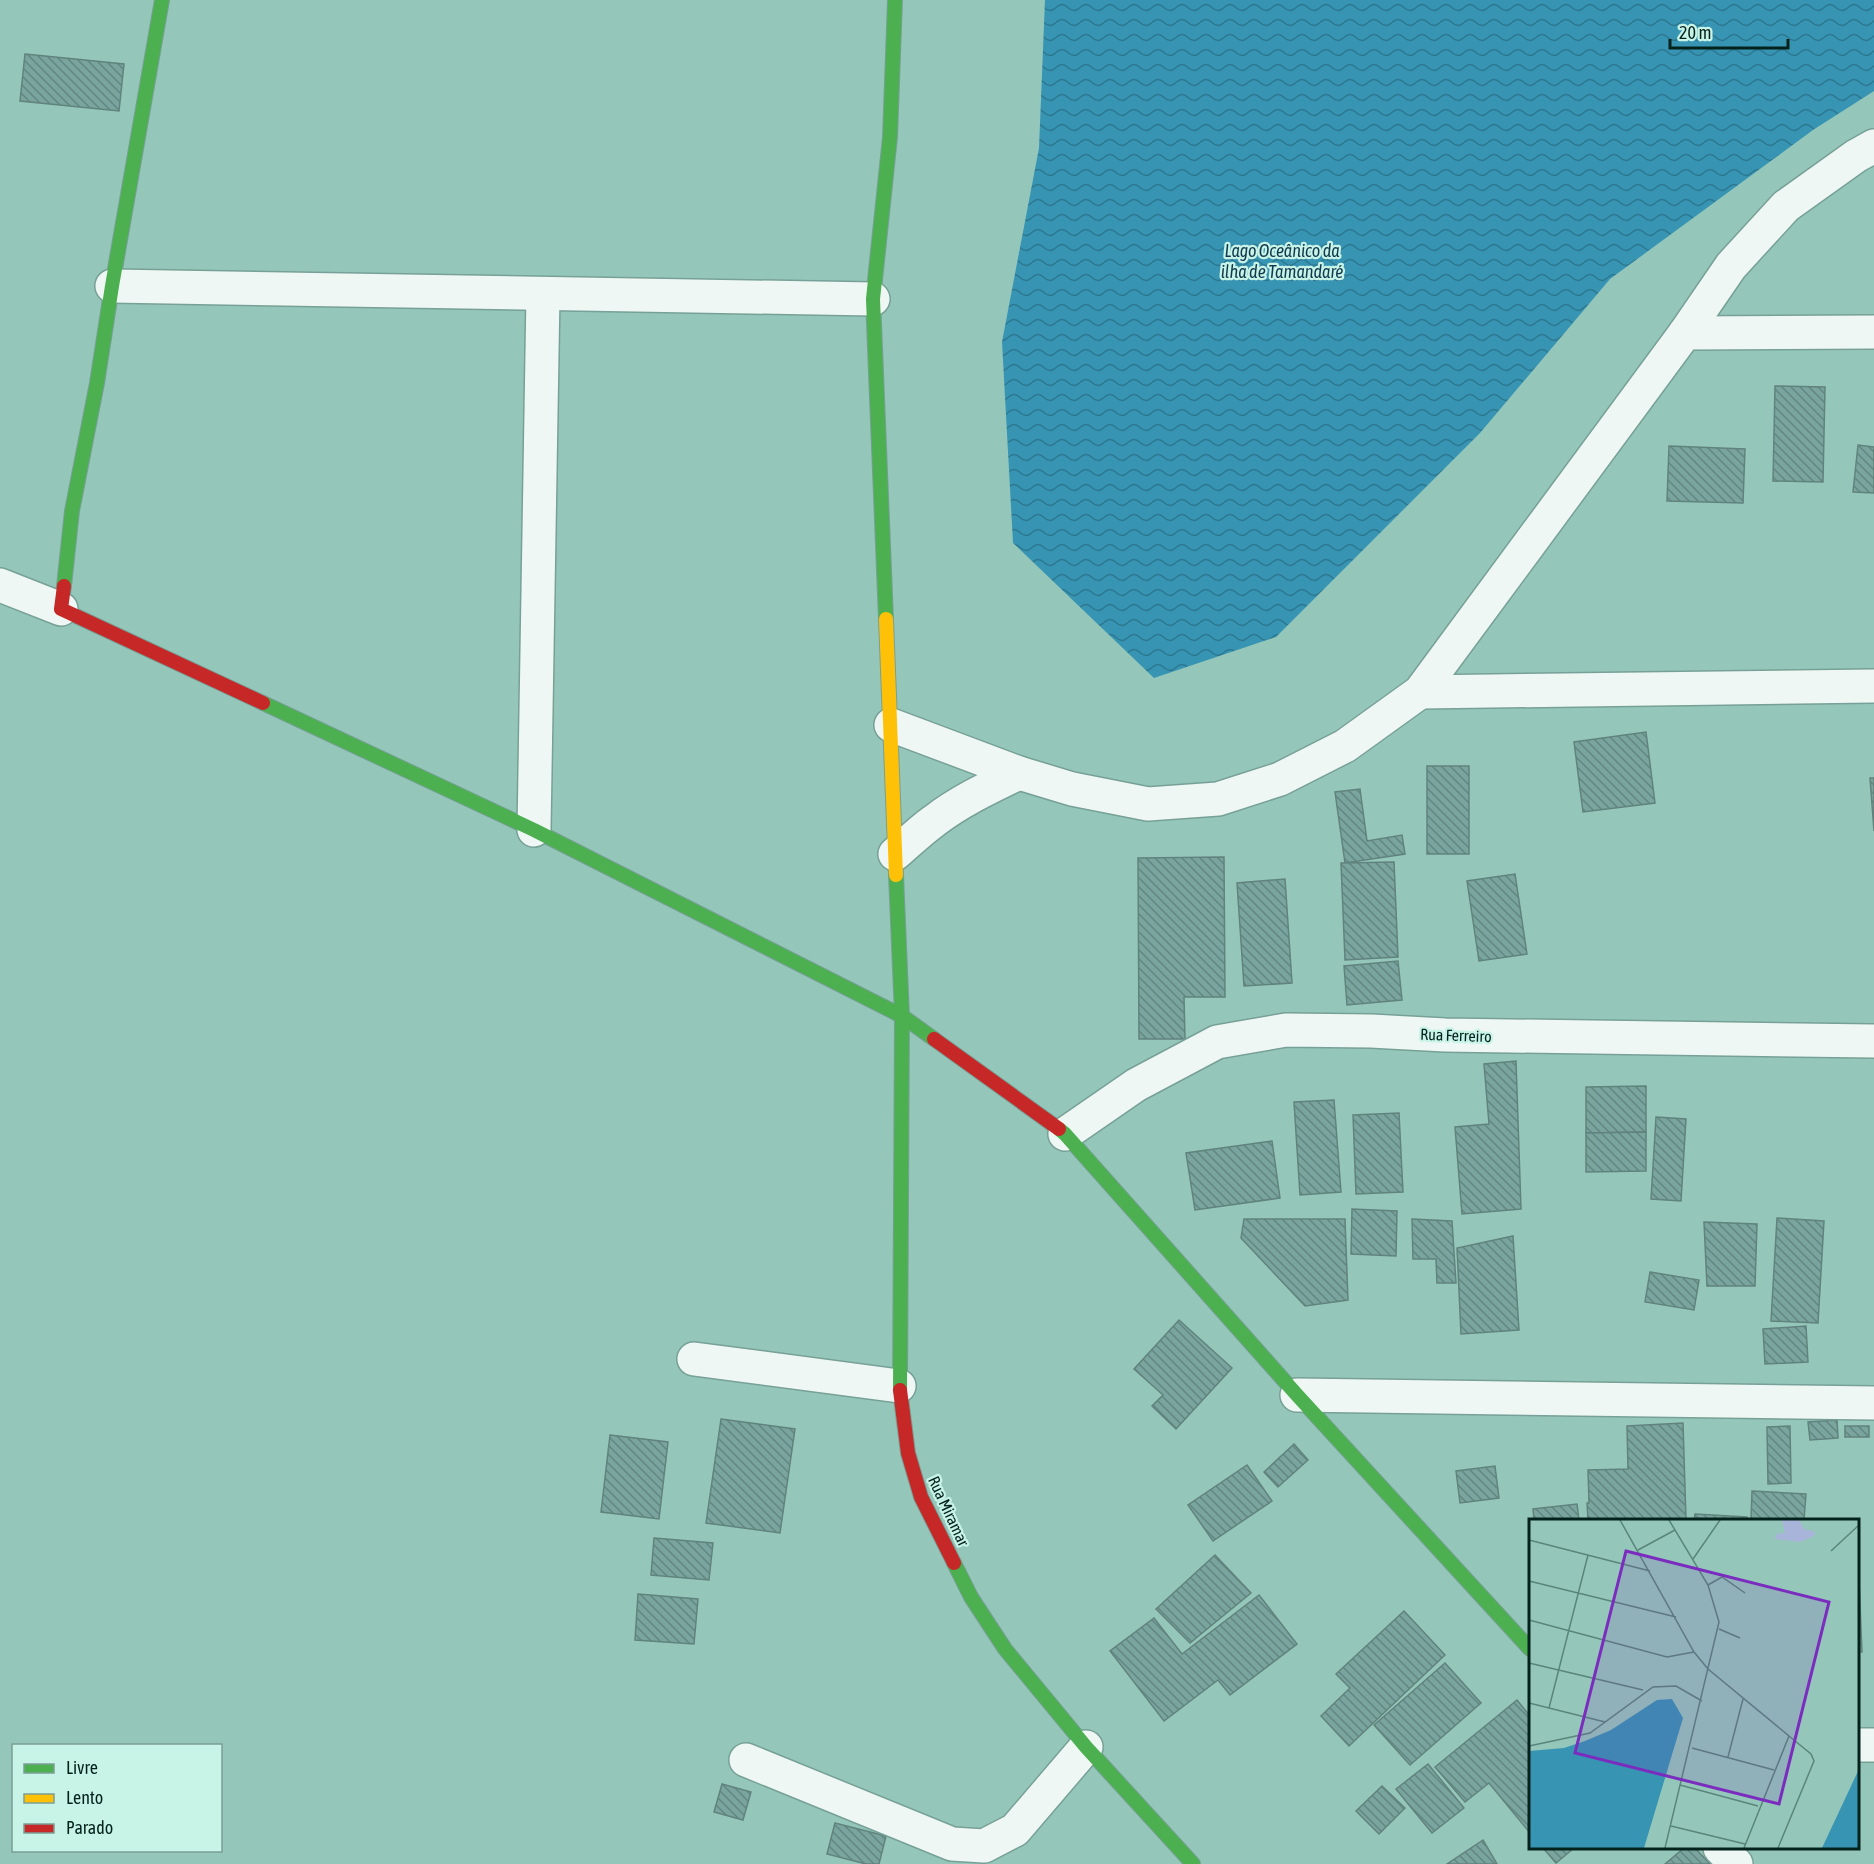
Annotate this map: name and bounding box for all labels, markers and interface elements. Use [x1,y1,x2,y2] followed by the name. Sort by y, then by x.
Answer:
[1670,12,1788,50] scale bar
[1679,22,1711,43] text: 20 m
[1221,240,1343,282] water label: Lago Oceânico da ilha de Tamandaré
[1420,1025,1492,1045] street label: Rua Ferreiro
[925,1473,973,1549] street label: Rua Miramar
[1529,1519,1859,1849] inset map
[12,1744,222,1852] legend
[66,1757,98,1778] text: Livre
[66,1787,103,1808] text: Lento
[66,1817,113,1838] text: Parado

